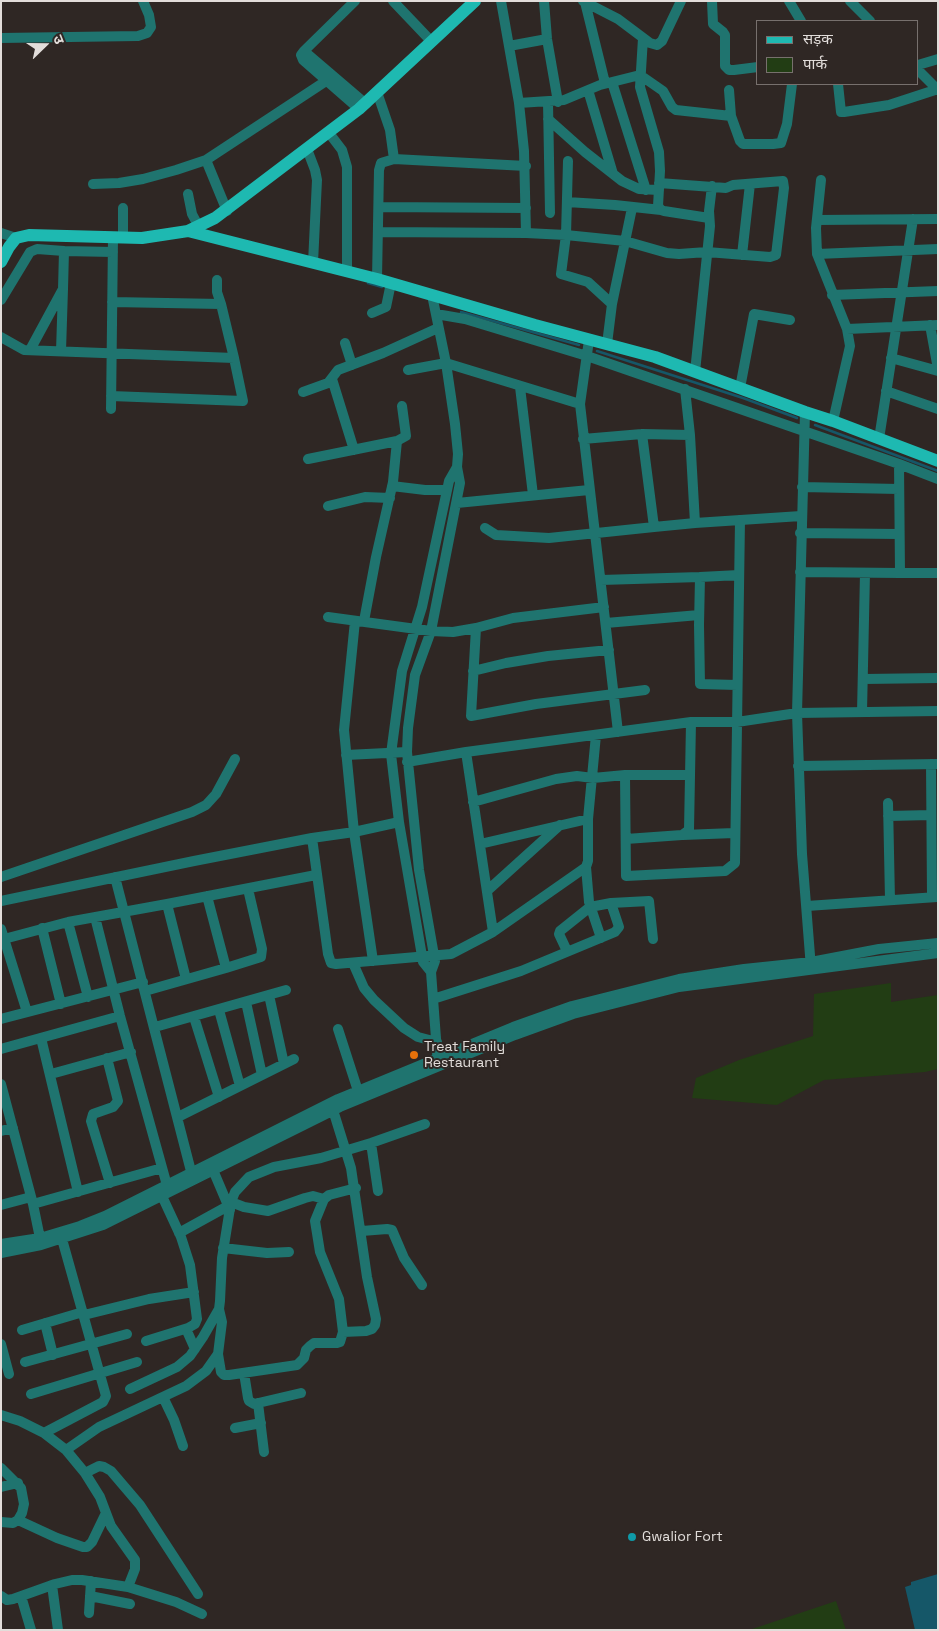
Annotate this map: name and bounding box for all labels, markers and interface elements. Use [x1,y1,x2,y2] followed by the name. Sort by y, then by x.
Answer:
[20,20,70,70] north arrow
[756,20,919,85] legend
[803,29,833,48] text: सड़क
[49,32,69,47] text: उ
[803,54,827,73] text: पार्क
[424,1039,505,1072] place label: Treat Family Restaurant
[408,1049,420,1061] marker: Treat Family Restaurant
[642,1529,723,1545] place label: Gwalior Fort
[626,1531,638,1543] marker: Gwalior Fort

